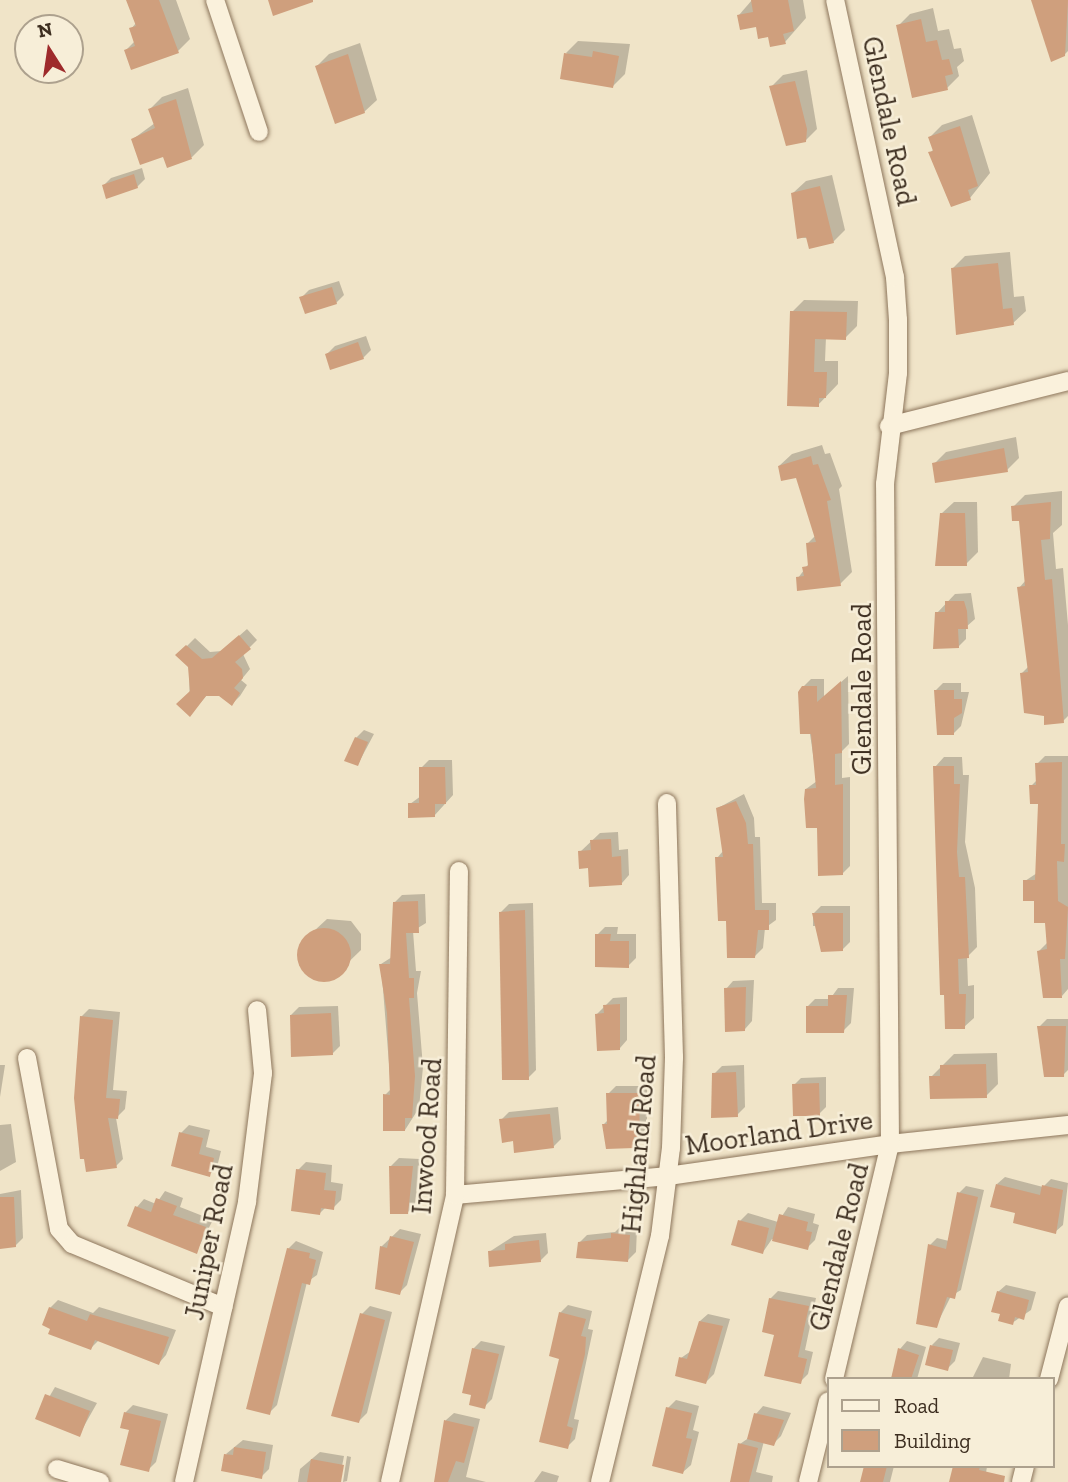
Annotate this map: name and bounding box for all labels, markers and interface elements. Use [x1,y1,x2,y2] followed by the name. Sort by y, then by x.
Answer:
[14,14,84,84] north arrow
[35,17,54,43] text: N
[855,33,923,209] street label: Glendale Road
[845,603,879,775] street label: Glendale Road
[614,1053,664,1235] street label: Highland Road
[405,1057,449,1215] street label: Inwood Road
[683,1103,875,1163] street label: Moorland Drive
[802,1159,876,1335] street label: Glendale Road
[177,1161,241,1323] street label: Juniper Road
[827,1377,1054,1468] legend
[894,1393,939,1418] text: Road
[894,1428,971,1453] text: Building

